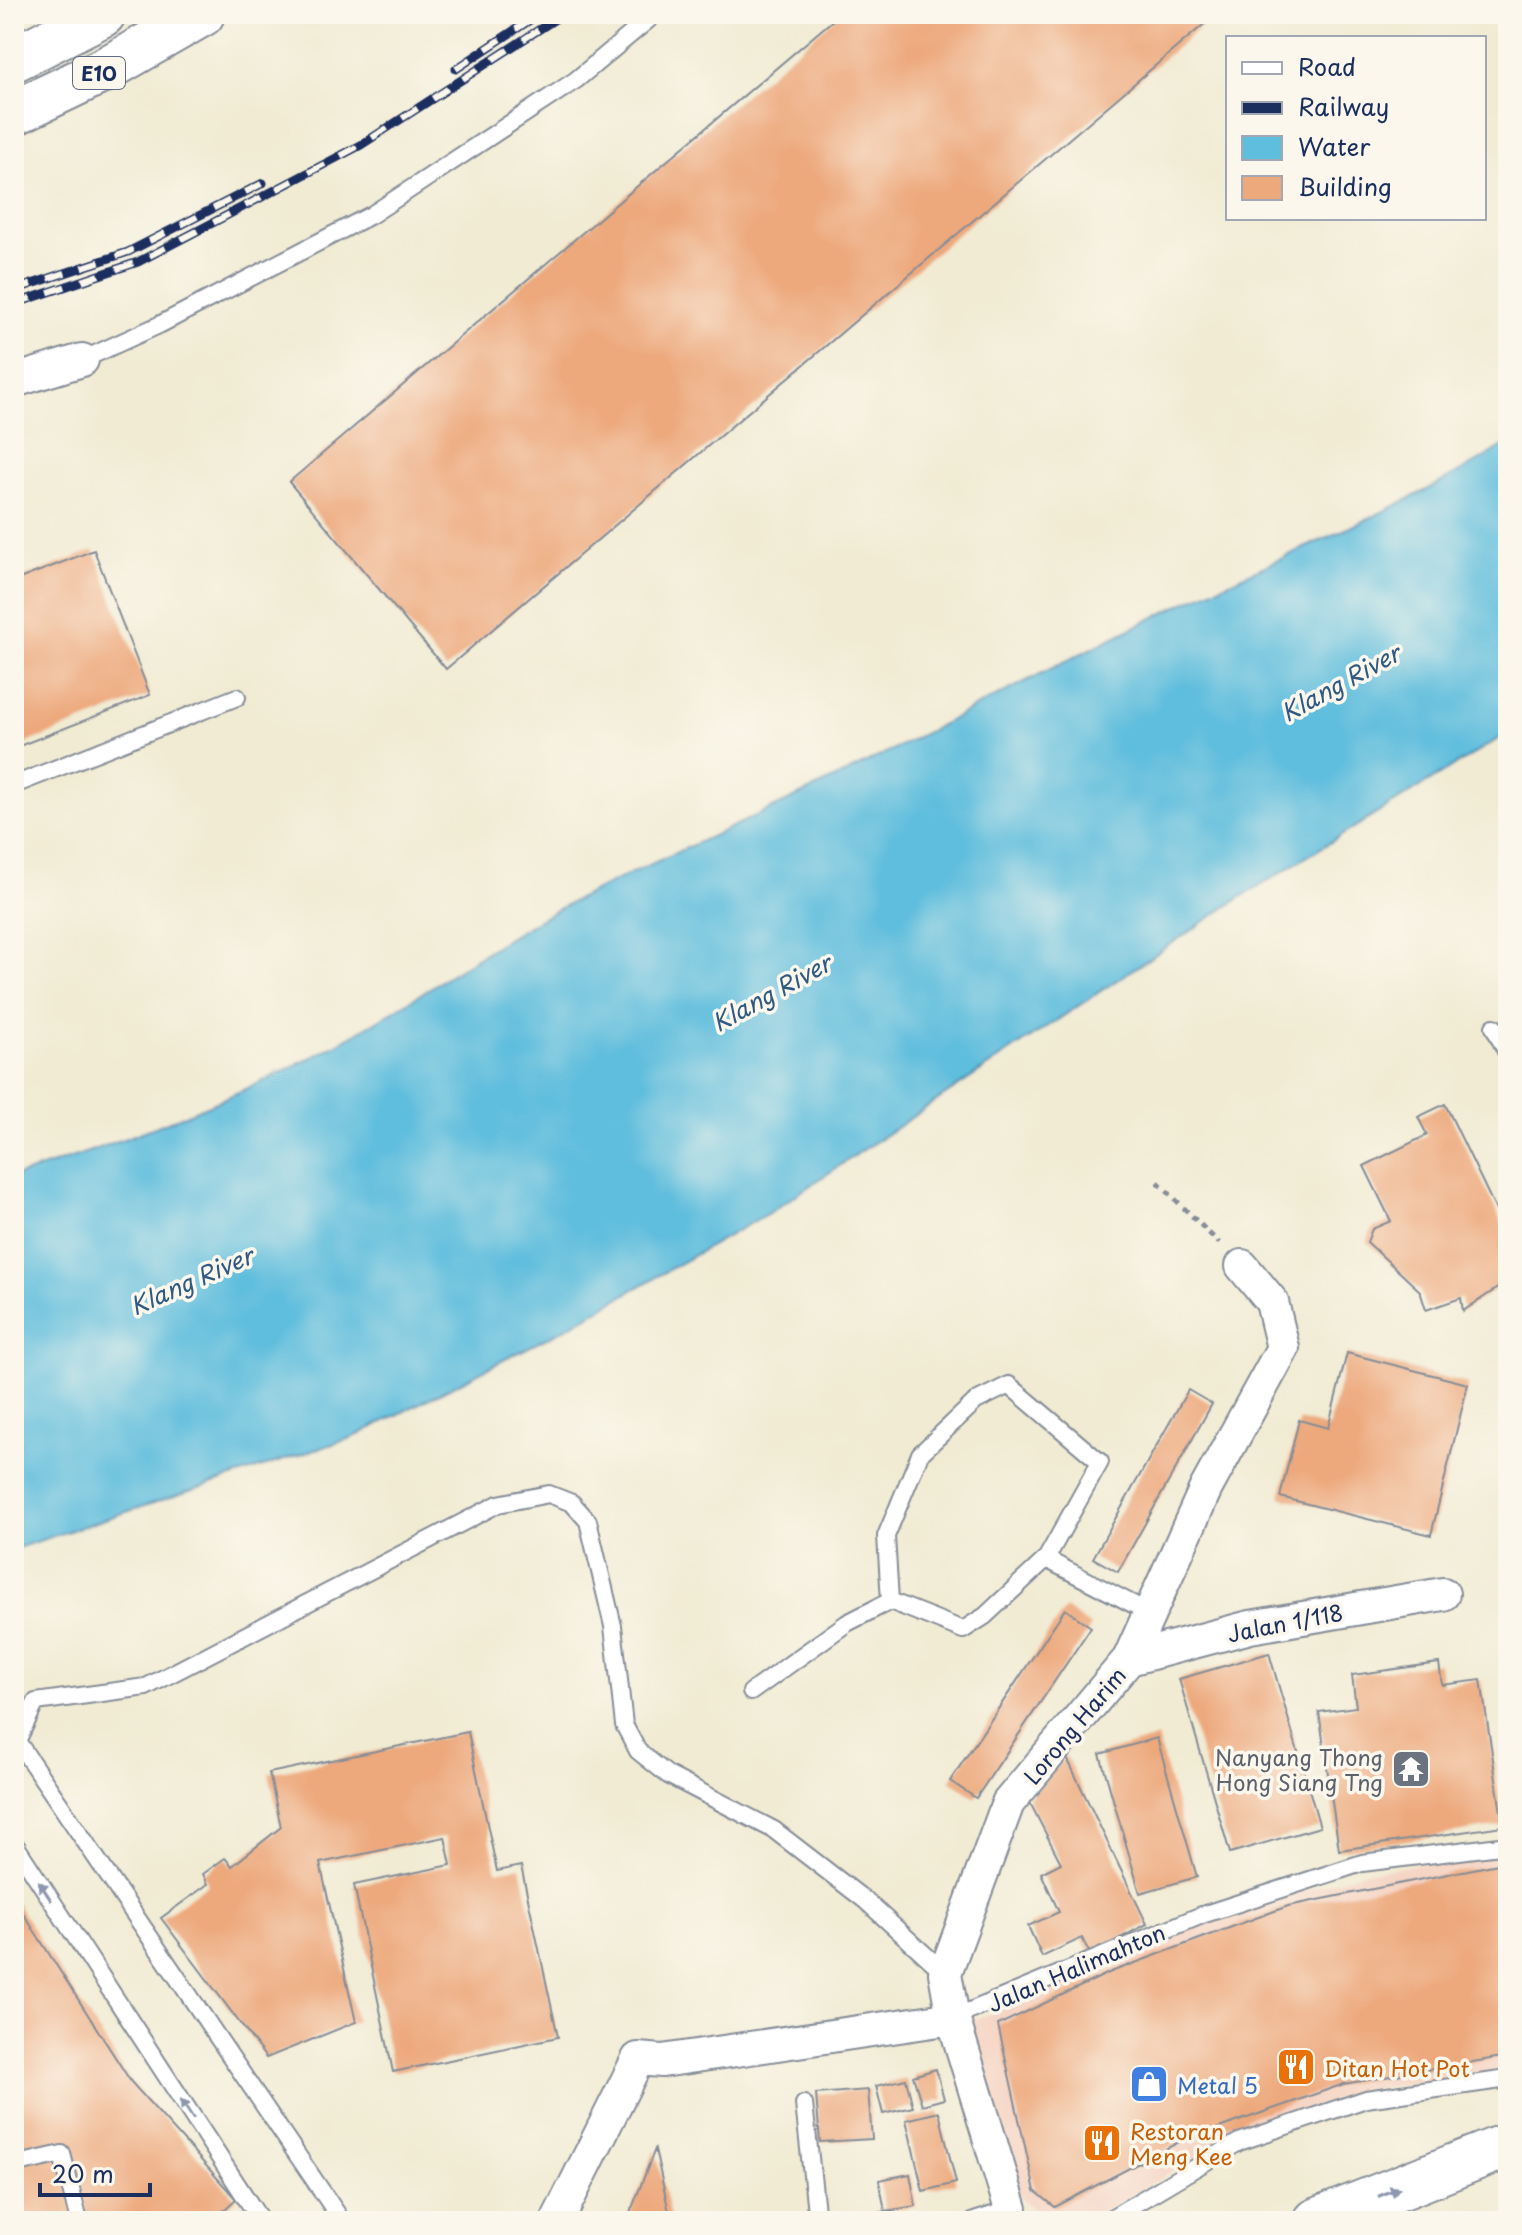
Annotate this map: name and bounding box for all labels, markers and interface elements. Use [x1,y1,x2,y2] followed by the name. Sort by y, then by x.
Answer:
[1226,36,1486,220] legend
[1298,48,1356,84] text: Road
[73,57,125,89] road number: E10
[1298,88,1389,124] text: Railway
[1298,128,1371,164] text: Water
[1298,168,1392,204] text: Building
[1274,633,1409,730] water label: Klang River
[705,943,840,1040] water label: Klang River
[124,1236,261,1323] water label: Klang River
[1224,1595,1346,1649] street label: Jalan 1/118
[1015,1659,1133,1791] street label: Lorong Harim
[1215,1740,1383,1798] place label: Nanyang Thong Hong Siang Tng
[1390,1748,1432,1790] temple icon: Nanyang Thong Hong Siang Tng
[39,1880,53,1902] one-way arrow
[982,1915,1170,2019] street label: Jalan Halimahton
[1275,2046,1317,2088] restaurant icon: Ditan Hot Pot
[1324,2051,1470,2084] place label: Ditan Hot Pot
[1128,2063,1170,2105] shop icon: Metal 5
[1177,2068,1258,2101] place label: Metal 5
[180,2098,195,2119] one-way arrow
[1130,2114,1233,2172] place label: Restoran Meng Kee
[1081,2122,1123,2164] restaurant icon: Restoran Meng Kee
[40,2147,150,2197] scale bar
[52,2155,114,2191] text: 20 m
[1377,2185,1401,2198] one-way arrow

